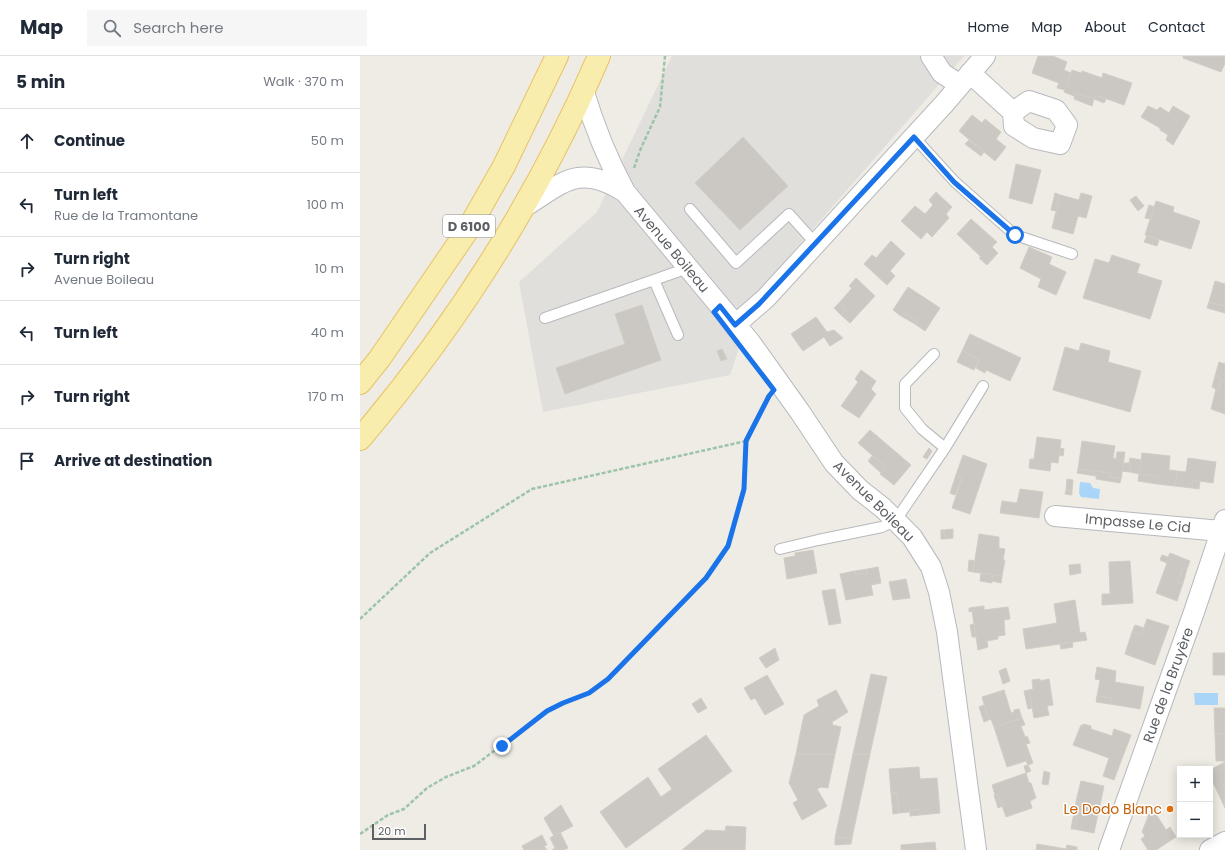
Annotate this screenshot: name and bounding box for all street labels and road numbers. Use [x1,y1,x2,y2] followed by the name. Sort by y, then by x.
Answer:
[630,201,714,297] street label: Avenue Boileau
[443,215,495,237] road number: D 6100
[829,456,919,546] street label: Avenue Boileau
[1084,508,1192,538] street label: Impasse Le Cid
[1138,624,1198,746] street label: Rue de la Bruyère

